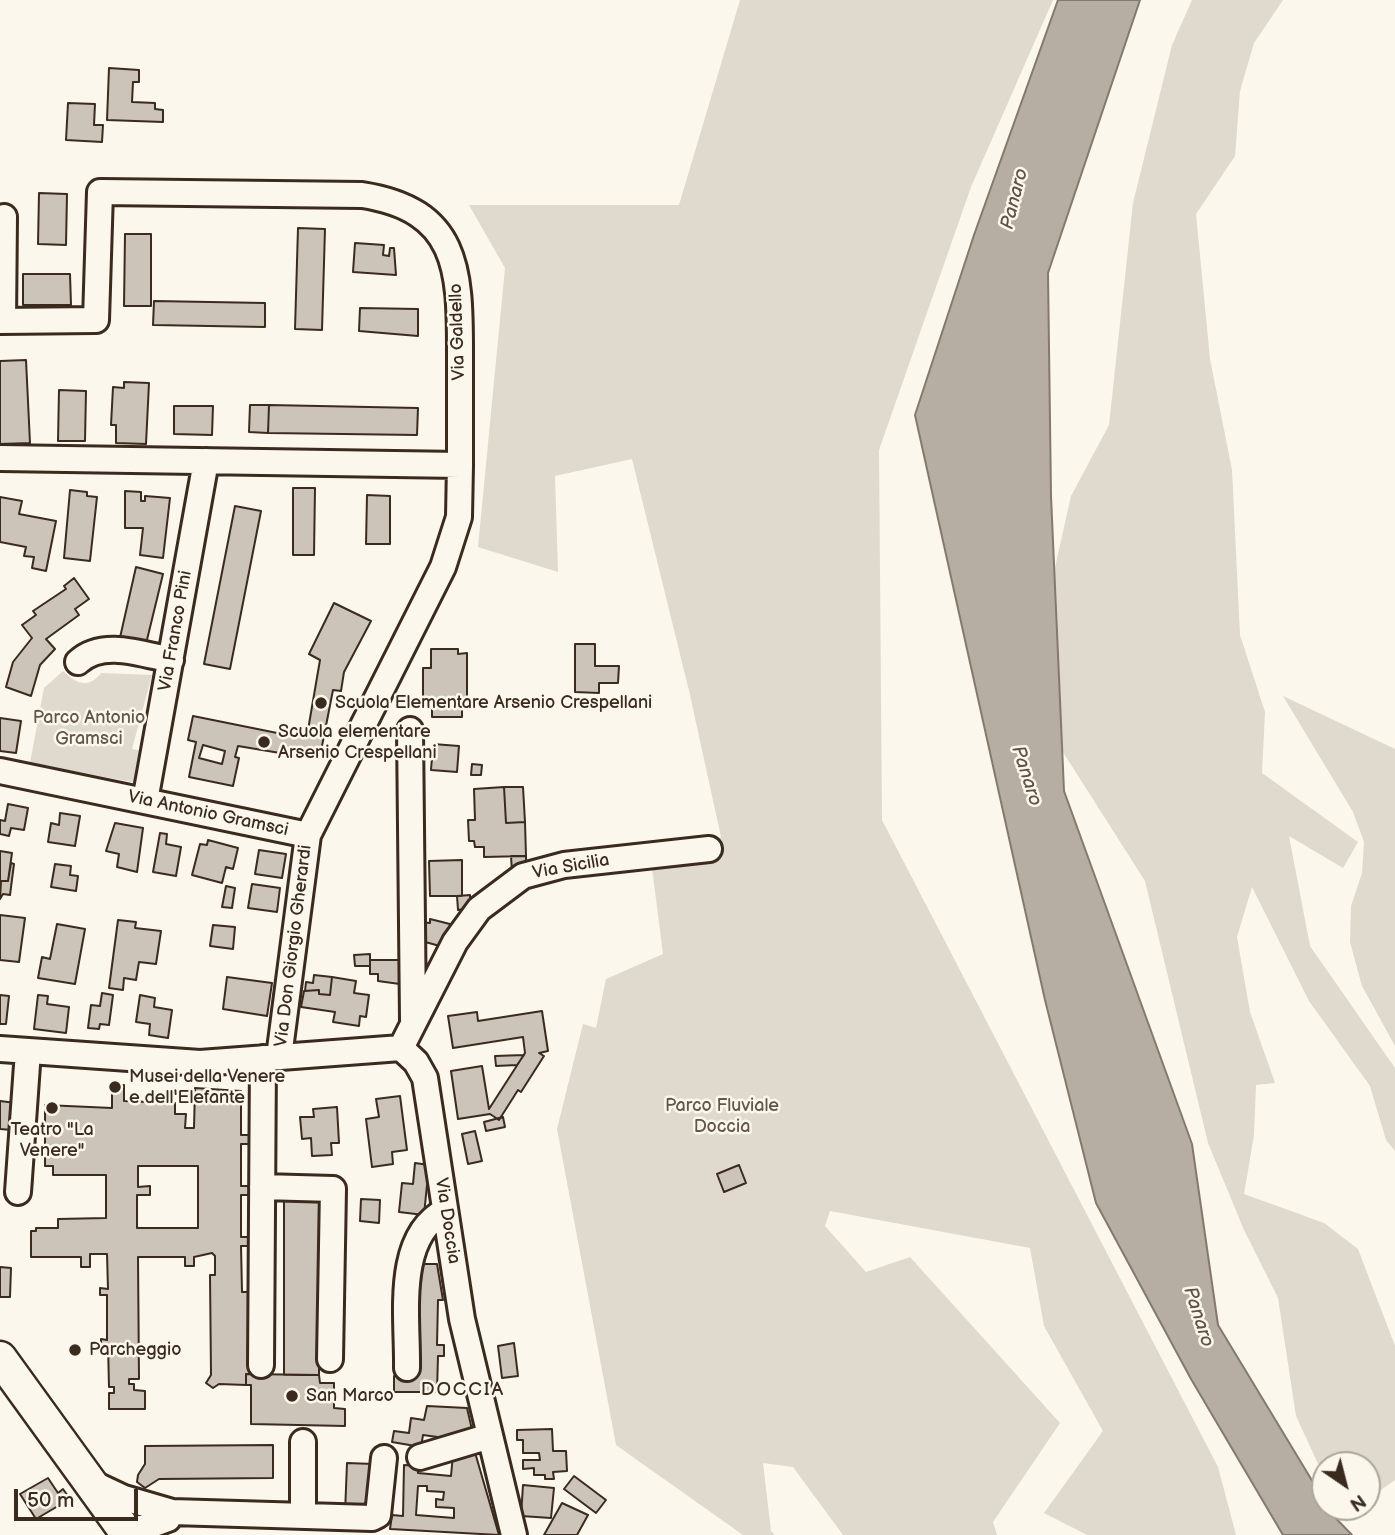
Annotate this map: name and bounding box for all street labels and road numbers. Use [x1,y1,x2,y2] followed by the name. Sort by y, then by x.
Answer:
[446,283,470,381] street label: Via Galdello
[155,569,197,693] street label: Via Franco Pini
[126,786,290,842] street label: Via Antonio Gramsci
[271,844,317,1048] street label: Via Don Giorgio Gherardi
[531,850,611,884] street label: Via Sicilia
[430,1176,464,1266] street label: Via Doccia

